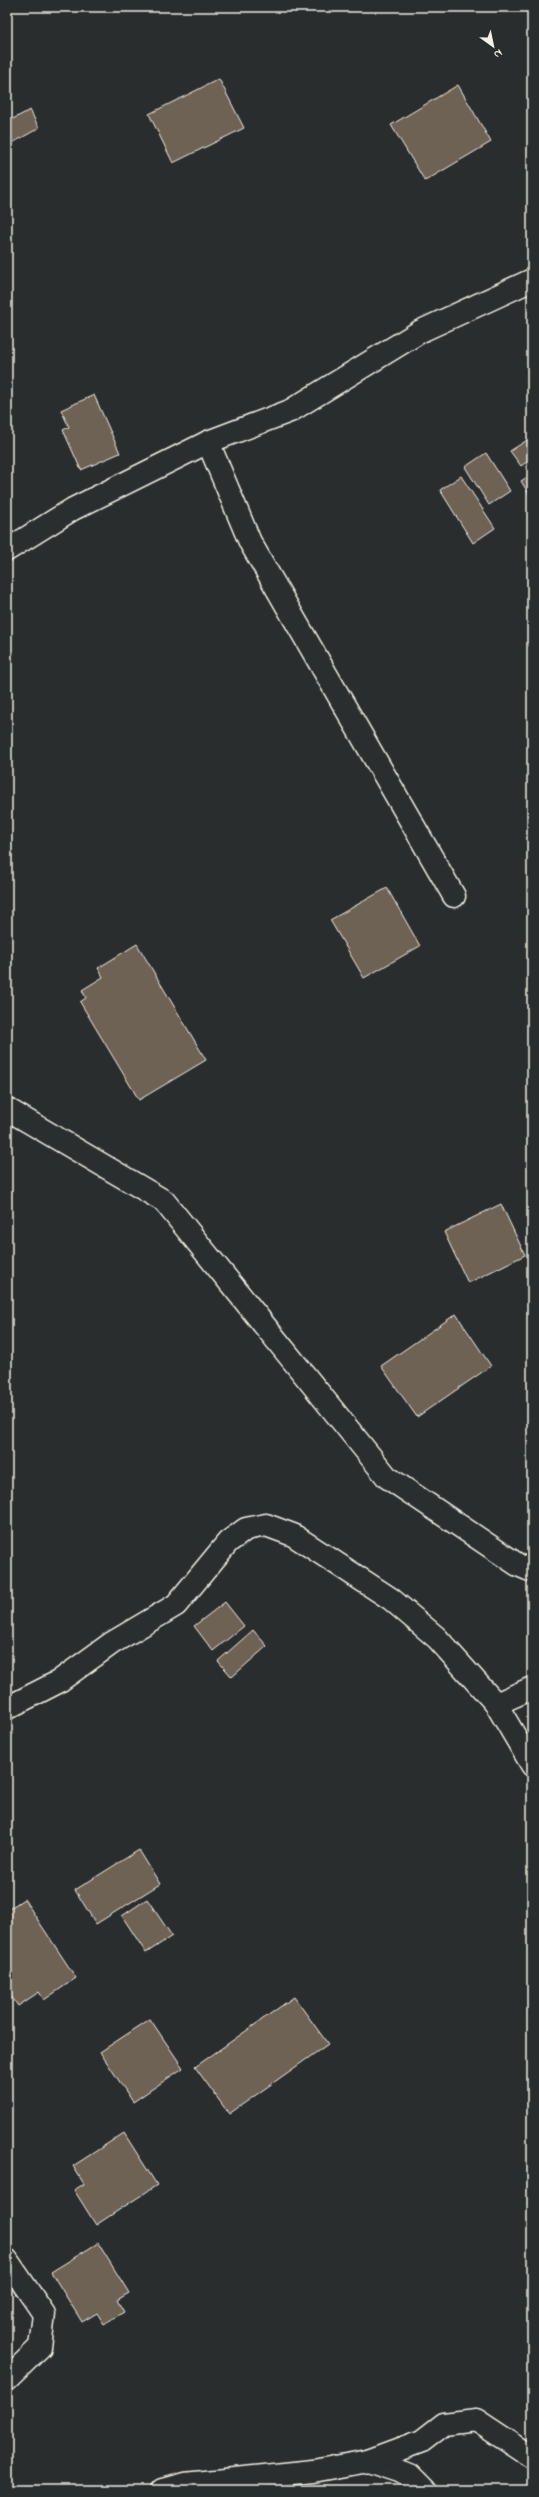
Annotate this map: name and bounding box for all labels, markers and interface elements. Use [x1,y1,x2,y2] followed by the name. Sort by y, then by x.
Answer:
[473,26,513,66] north arrow
[490,45,505,62] text: N

